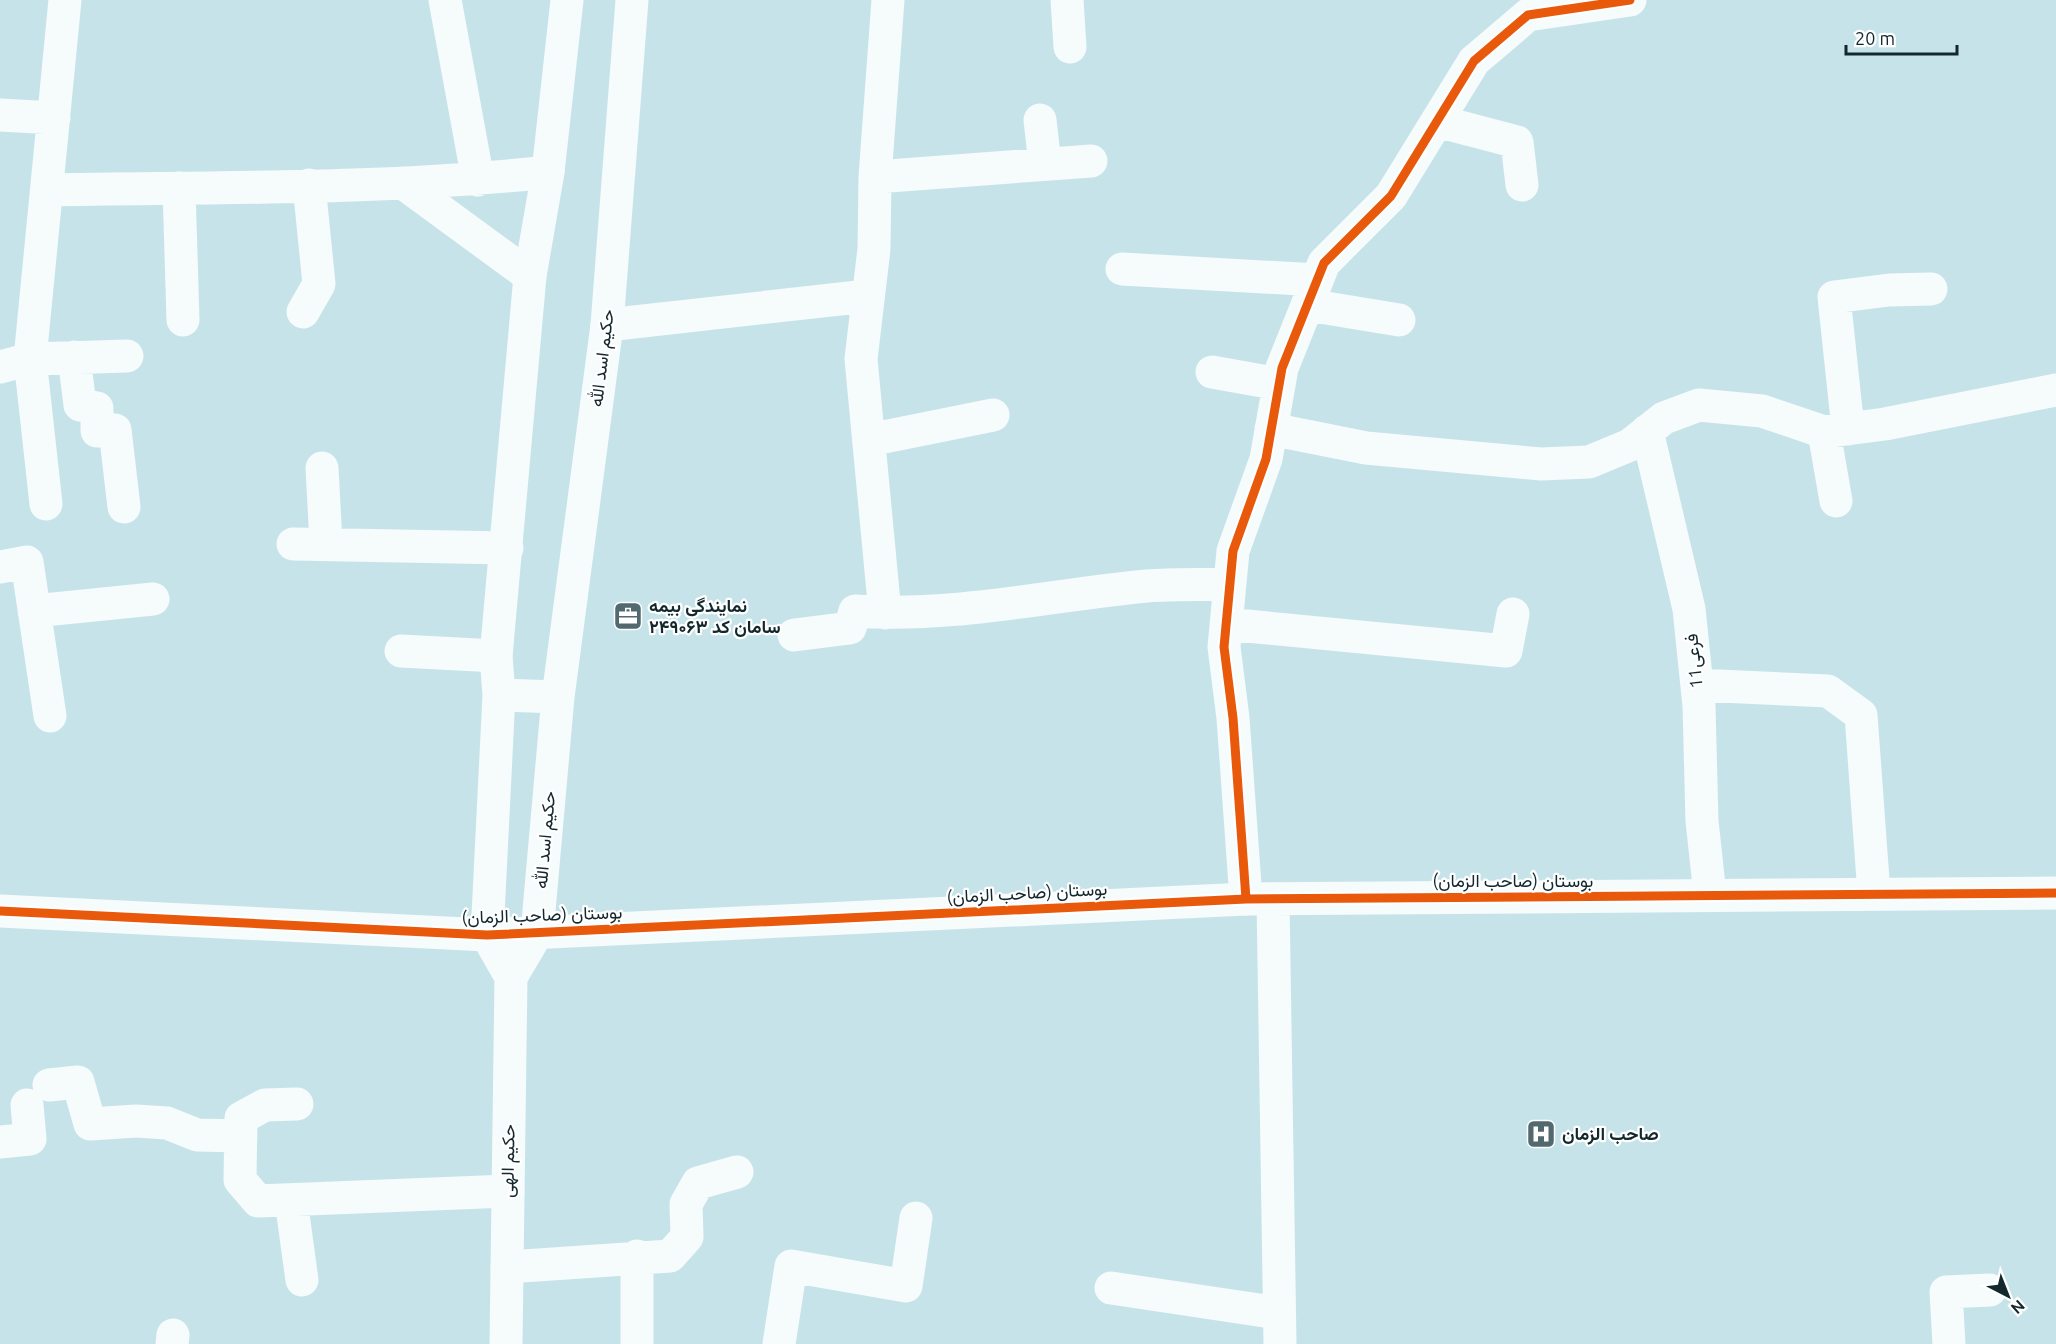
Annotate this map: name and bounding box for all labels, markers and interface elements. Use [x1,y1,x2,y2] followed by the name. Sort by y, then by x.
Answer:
[1846,18,1957,56] scale bar
[1855,28,1895,48] text: 20 m
[585,308,620,408] street label: حکیم اسد الله
[649,595,781,637] place label: نمایندگی بیمه سامان کد ۲۴۹۰۶۳
[612,600,644,632] office icon: نمایندگی بیمه سامان کد ۲۴۹۰۶۳
[1680,632,1708,690] street label: فرعی11
[530,790,561,890] street label: حکیم اسد الله
[1433,870,1593,892] street label: بوستان (صاحب الزمان)
[946,878,1108,908] street label: بوستان (صاحب الزمان)
[461,901,623,929] street label: بوستان (صاحب الزمان)
[1525,1118,1557,1150] hospital icon: صاحب الزمان
[1562,1123,1659,1145] place label: صاحب الزمان
[496,1124,521,1198] street label: حکیم الهی
[1978,1266,2038,1326] north arrow
[2008,1296,2028,1318] text: N

